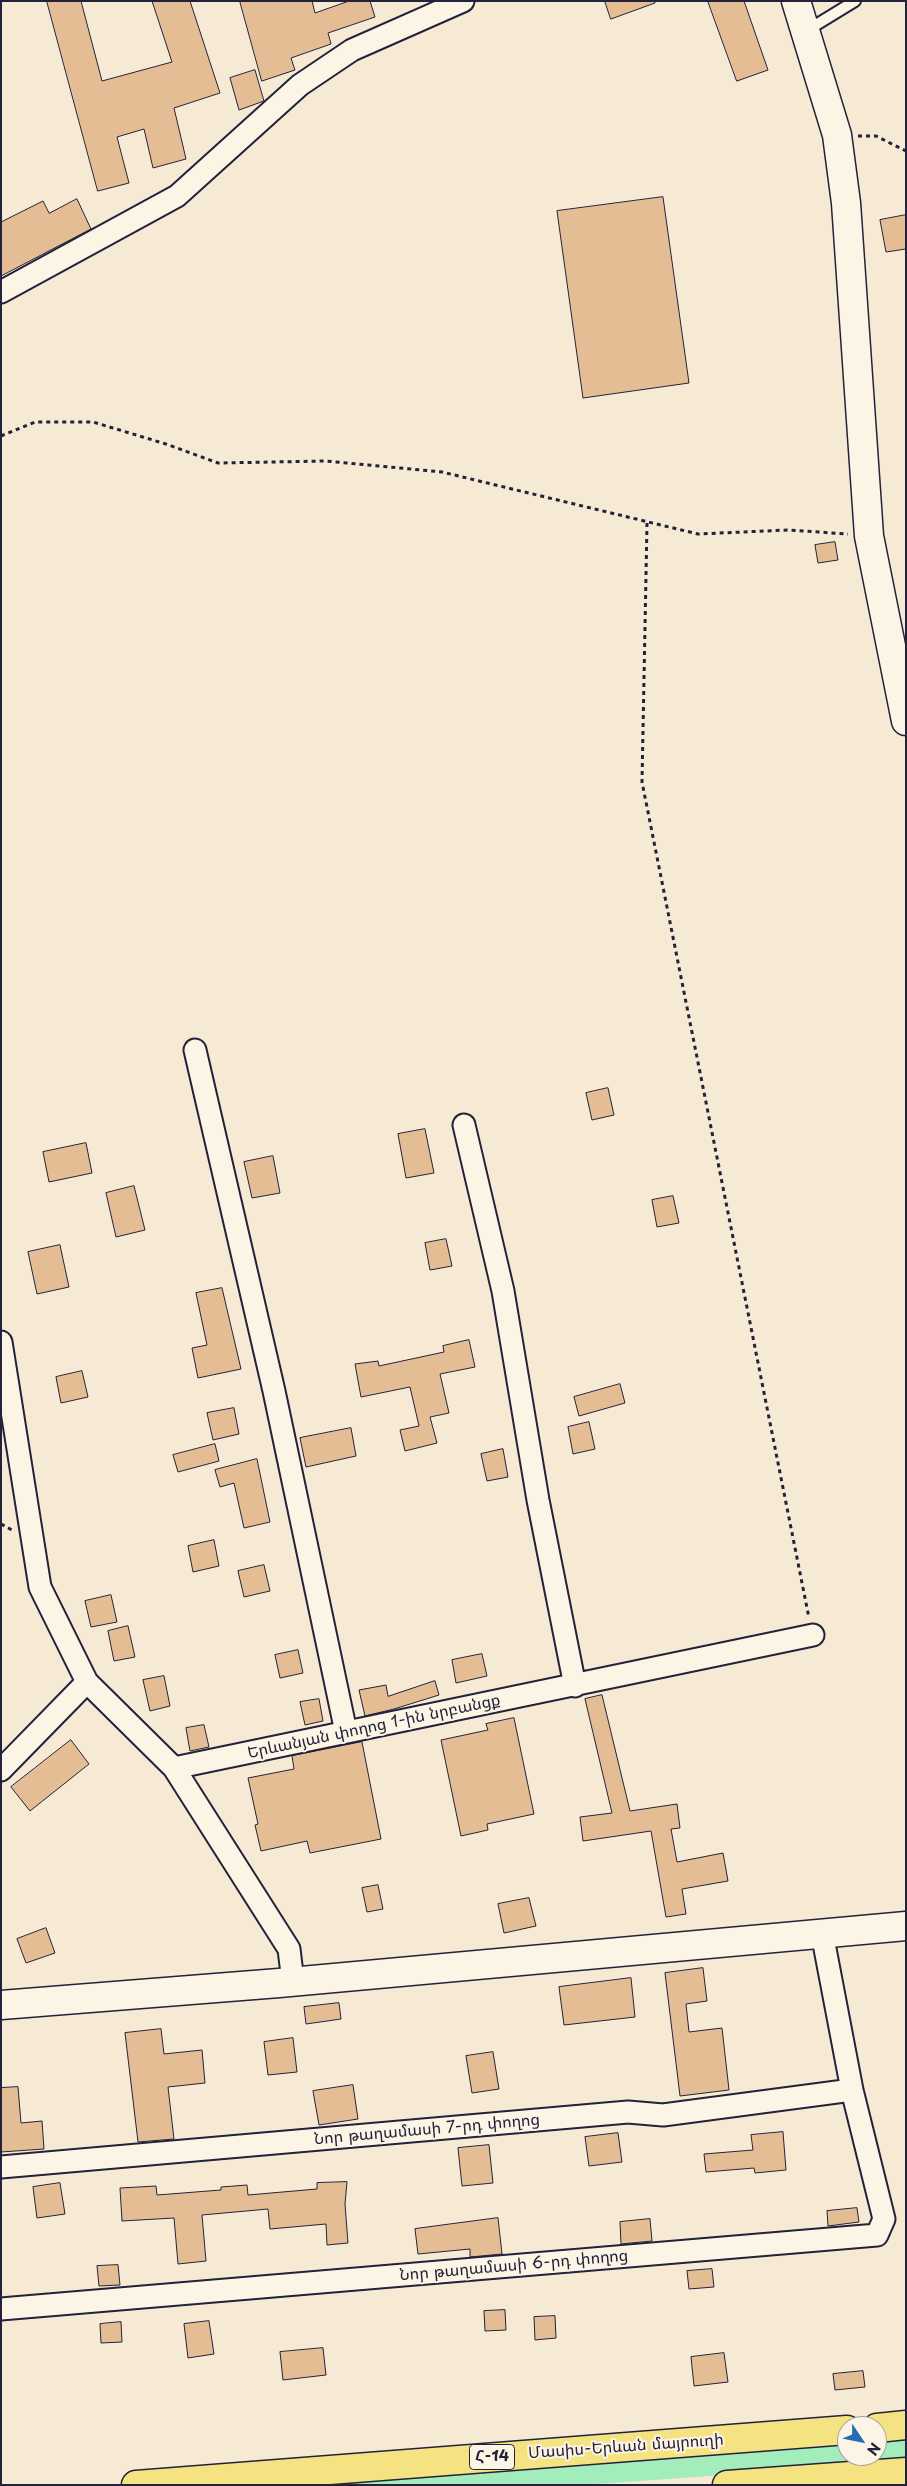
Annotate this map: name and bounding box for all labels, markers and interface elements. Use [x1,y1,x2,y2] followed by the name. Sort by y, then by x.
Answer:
[246,1691,502,1763] street label: Երևանյան փողոց 1-ին նրբանցք
[313,2111,541,2149] street label: Նոր թաղամասի 7-րդ փողոց
[399,2246,629,2286] street label: Նոր թաղամասի 6-րդ փողոց
[837,2416,887,2466] north arrow
[528,2431,724,2463] street label: Մասիս-Երևան մայրուղի
[862,2439,886,2460] text: N
[470,2444,514,2470] road number: Հ-14

